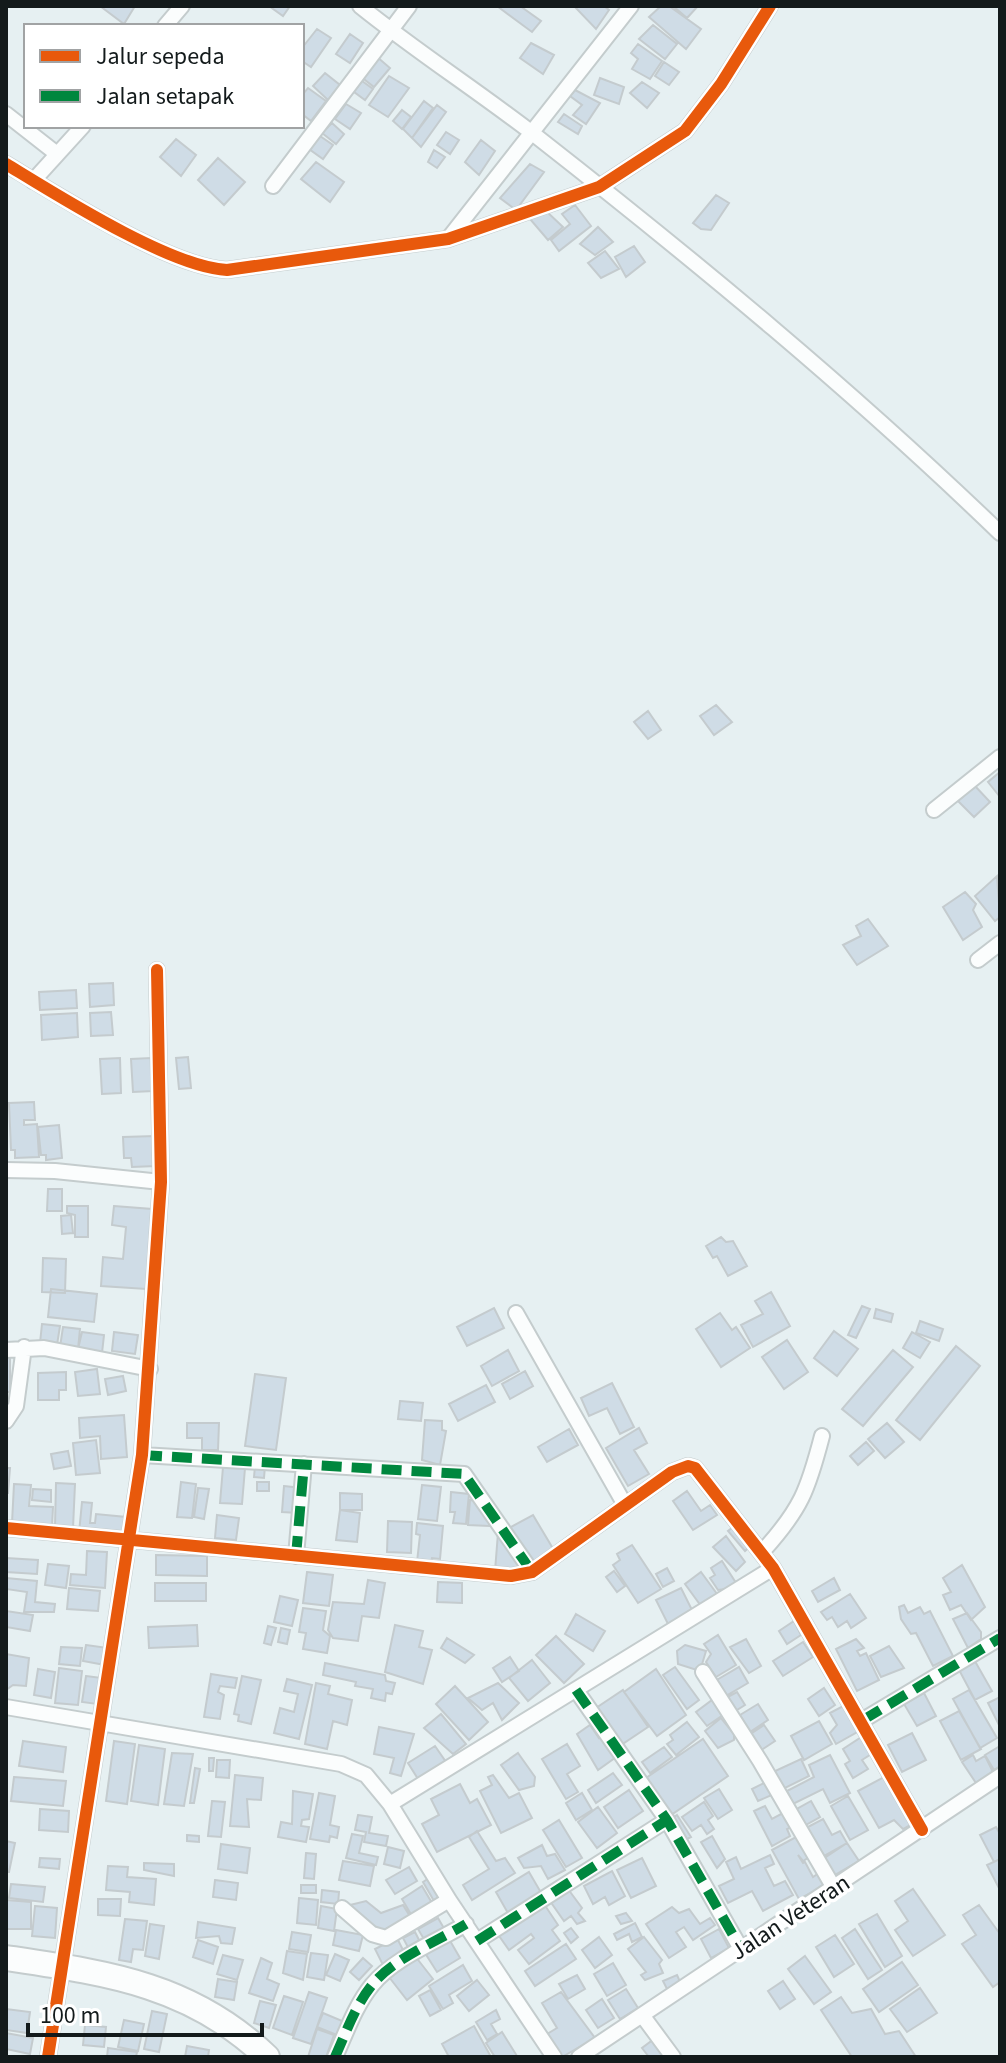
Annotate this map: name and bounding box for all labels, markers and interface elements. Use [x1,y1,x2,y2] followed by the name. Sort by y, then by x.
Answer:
[24,24,304,128] legend
[96,39,225,74] text: Jalur sepeda
[96,79,234,114] text: Jalan setapak
[724,1866,857,1969] street label: Jalan Veteran
[28,1987,262,2037] scale bar
[40,1998,100,2033] text: 100 m

